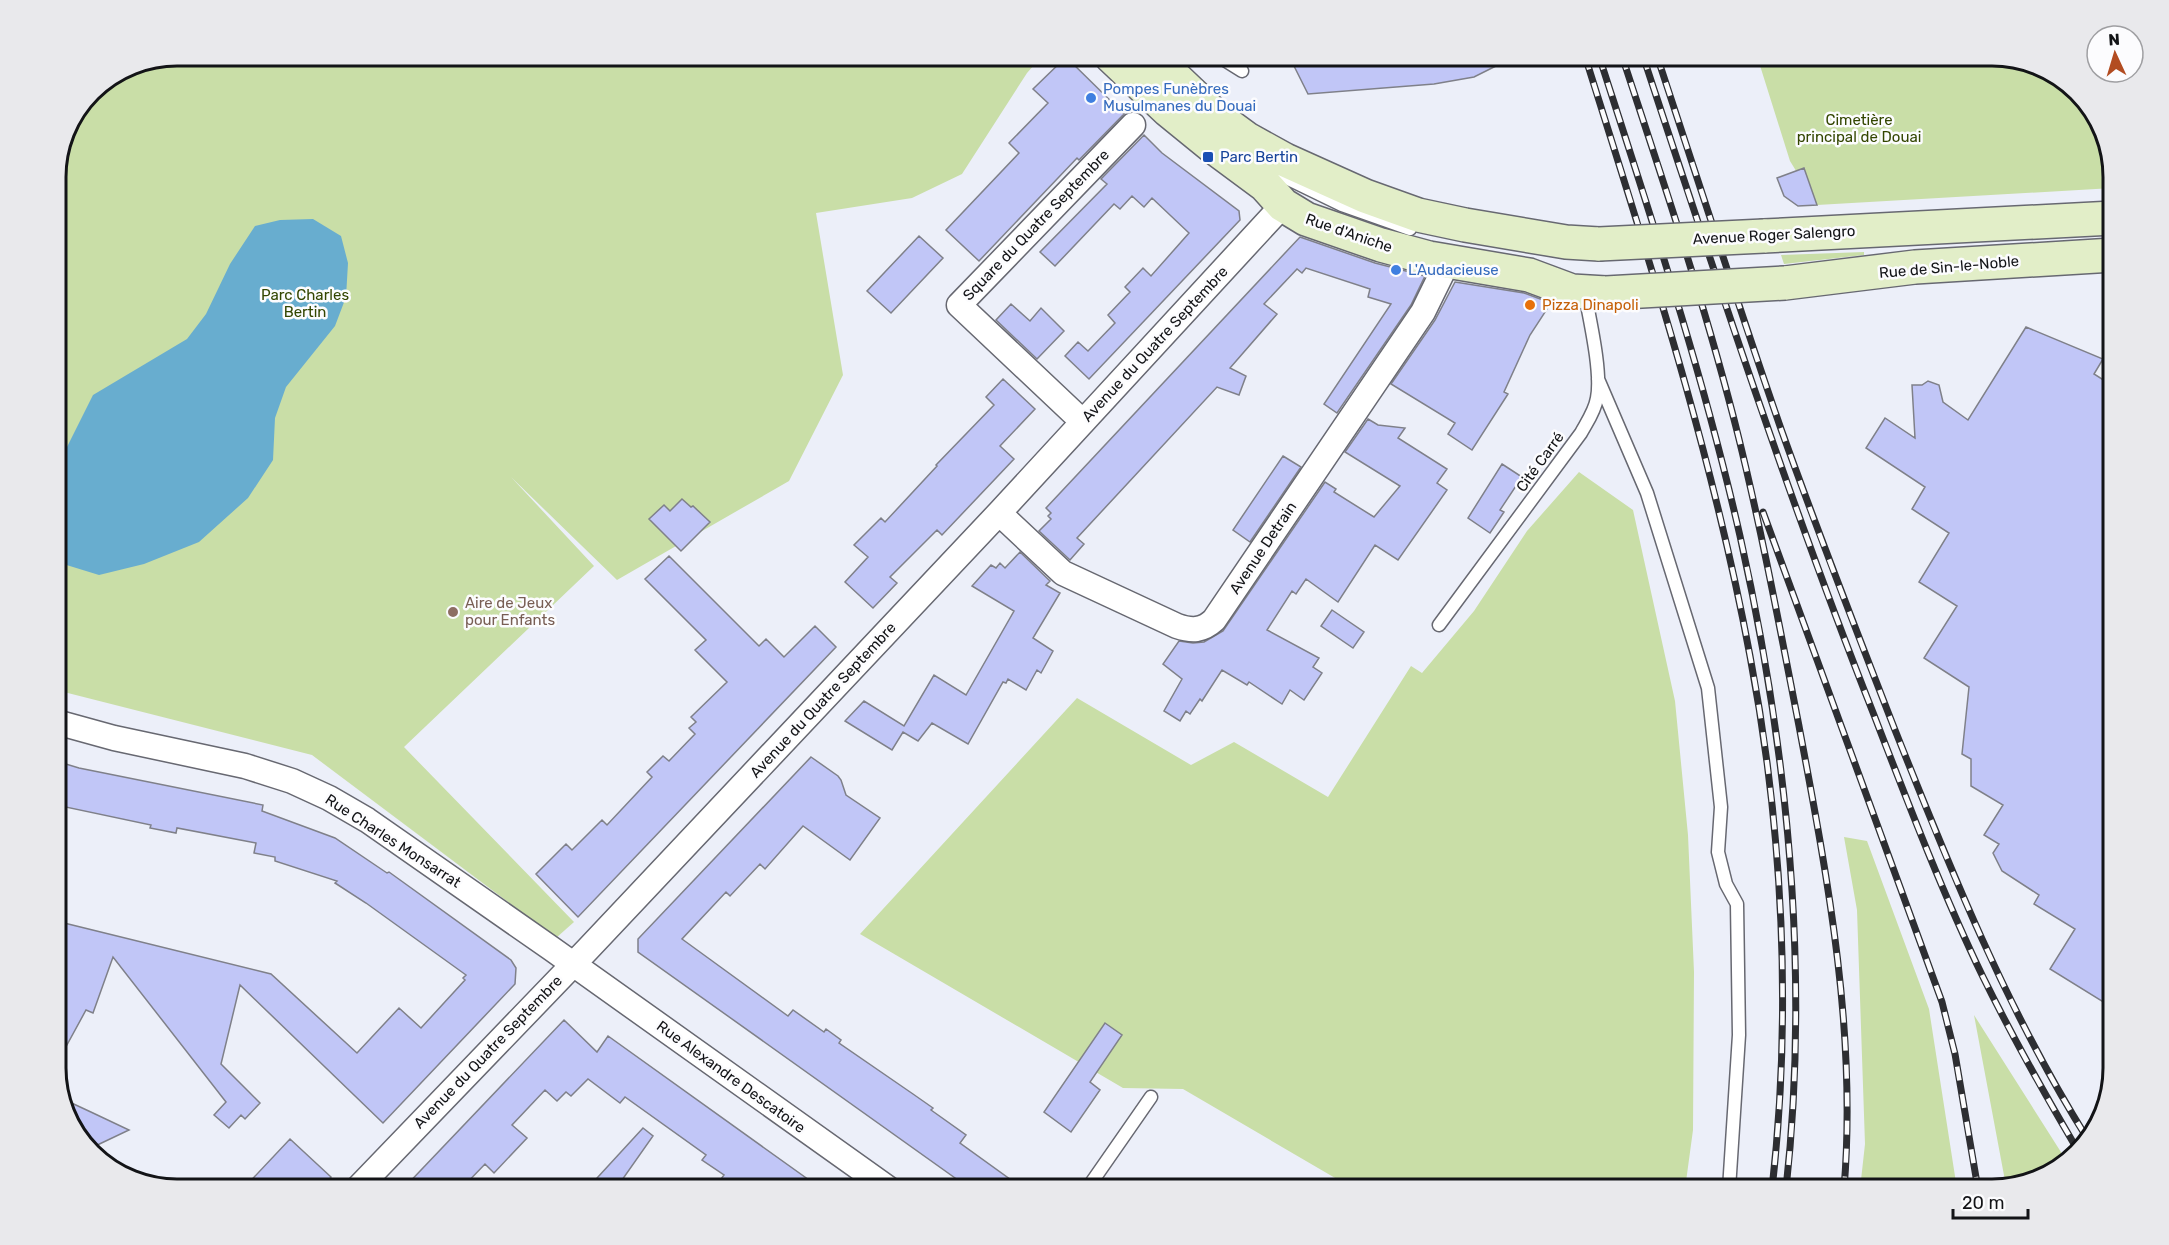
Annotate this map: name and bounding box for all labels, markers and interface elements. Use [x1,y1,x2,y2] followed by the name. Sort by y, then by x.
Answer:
[2085,24,2145,84] north arrow
[2108,30,2120,49] text: N
[1103,80,1256,115] place label: Pompes Funèbres Musulmanes du Douai
[1084,91,1098,105] marker: Pompes Funèbres Musulmanes du Douai
[1797,111,1921,146] park label: Cimetière principal de Douai
[959,146,1113,304] street label: Square du Quatre Septembre
[1220,148,1298,166] place label: Parc Bertin
[1201,150,1215,164] marker: Parc Bertin
[1303,210,1395,256] street label: Rue d'Aniche
[1692,222,1856,248] street label: Avenue Roger Salengro
[1878,252,2020,282] street label: Rue de Sin-le-Noble
[1408,261,1499,279] place label: L'Audacieuse
[1078,263,1232,425] street label: Avenue du Quatre Septembre
[1389,263,1403,277] marker: L'Audacieuse
[261,286,349,321] park label: Parc Charles Bertin
[1542,296,1639,314] place label: Pizza Dinapoli
[1523,298,1537,312] marker: Pizza Dinapoli
[1512,429,1568,495] street label: Cité Carré
[1226,498,1300,598] street label: Avenue Detrain
[465,594,555,629] place label: Aire de Jeux pour Enfants
[446,605,460,619] marker: Aire de Jeux pour Enfants
[746,619,900,781] street label: Avenue du Quatre Septembre
[322,790,464,892] street label: Rue Charles Monsarrat
[410,972,566,1132] street label: Avenue du Quatre Septembre
[653,1017,809,1137] street label: Rue Alexandre Descatoire
[1953,1182,2028,1220] scale bar
[1962,1192,2004,1214] text: 20 m

